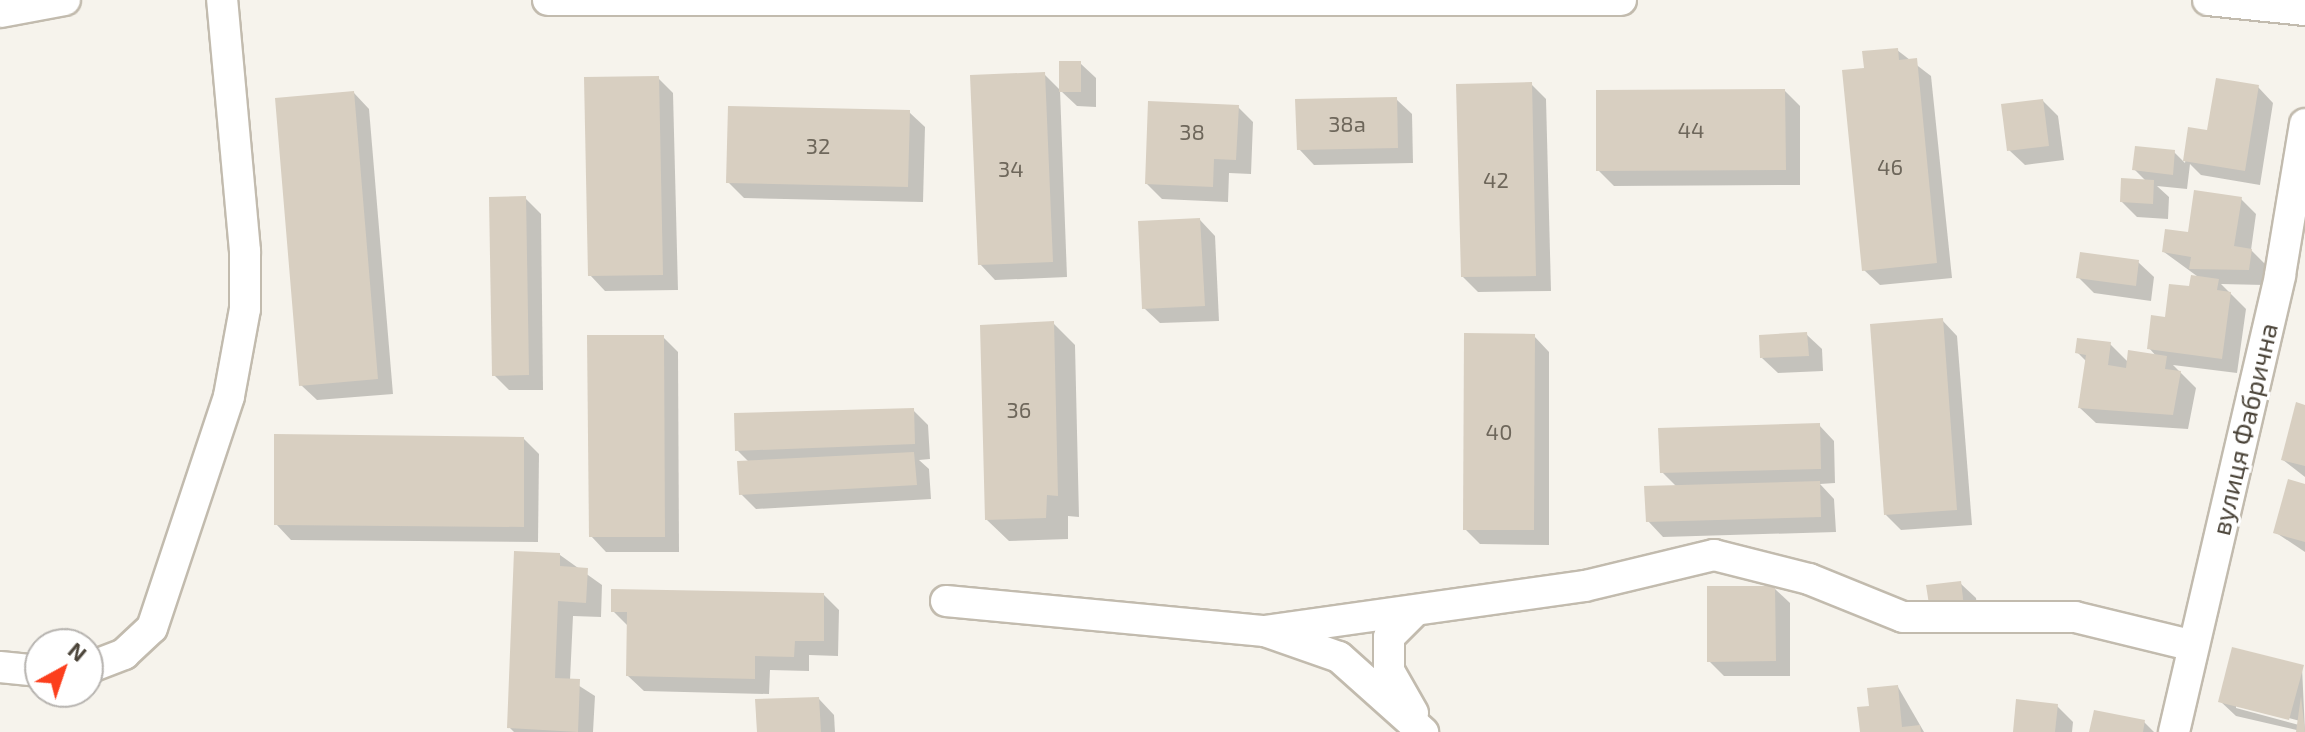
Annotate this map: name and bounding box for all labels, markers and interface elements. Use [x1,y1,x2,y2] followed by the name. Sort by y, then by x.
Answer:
[1328,111,1366,137] house number: 38а
[1677,117,1705,143] house number: 44
[1179,119,1205,145] house number: 38
[806,133,830,159] house number: 32
[1877,154,1903,180] house number: 46
[998,156,1024,182] house number: 34
[1483,167,1509,193] house number: 42
[2204,320,2284,538] street label: вулиця Фабрична
[1007,397,1031,423] house number: 36
[1486,419,1512,445] house number: 40
[24,628,104,708] north arrow
[64,636,93,666] text: N

